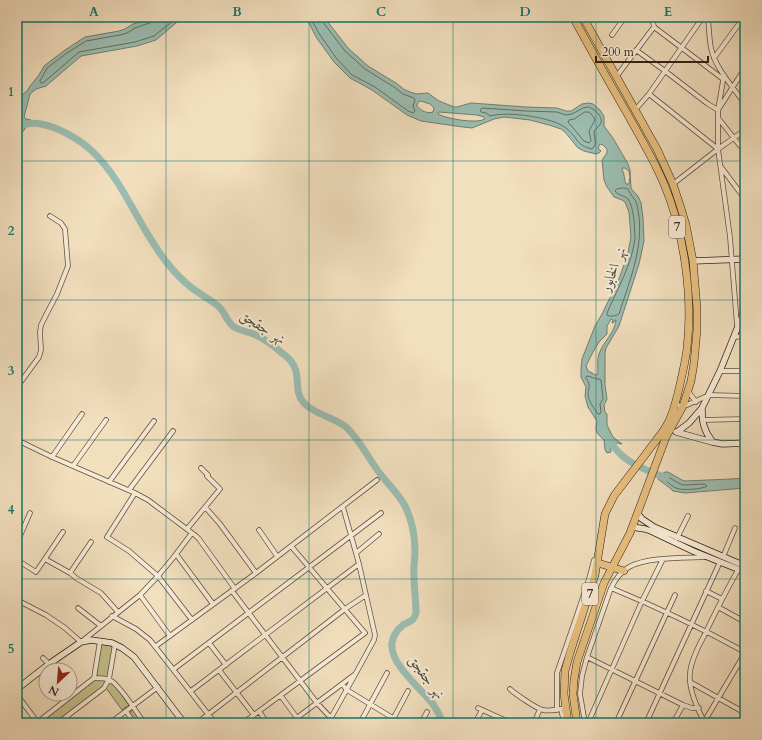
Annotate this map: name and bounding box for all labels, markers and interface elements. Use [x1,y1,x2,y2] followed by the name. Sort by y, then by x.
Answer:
[89,3,99,21] text: A
[232,3,242,21] text: B
[376,3,386,21] text: C
[519,3,531,21] text: D
[664,3,672,21] text: E
[596,38,708,64] scale bar
[602,44,635,60] text: 200 m
[8,83,14,101] text: 1
[669,216,685,238] road number: 7
[8,222,15,240] text: 2
[594,243,631,296] water label: نهر الخابور
[236,305,290,349] water label: نهر جقجق
[8,362,15,380] text: 3
[8,501,15,519] text: 4
[582,583,598,605] road number: 7
[8,640,14,658] text: 5
[404,651,450,703] water label: نهر جقجق
[38,662,78,702] north arrow
[46,682,61,699] text: N

